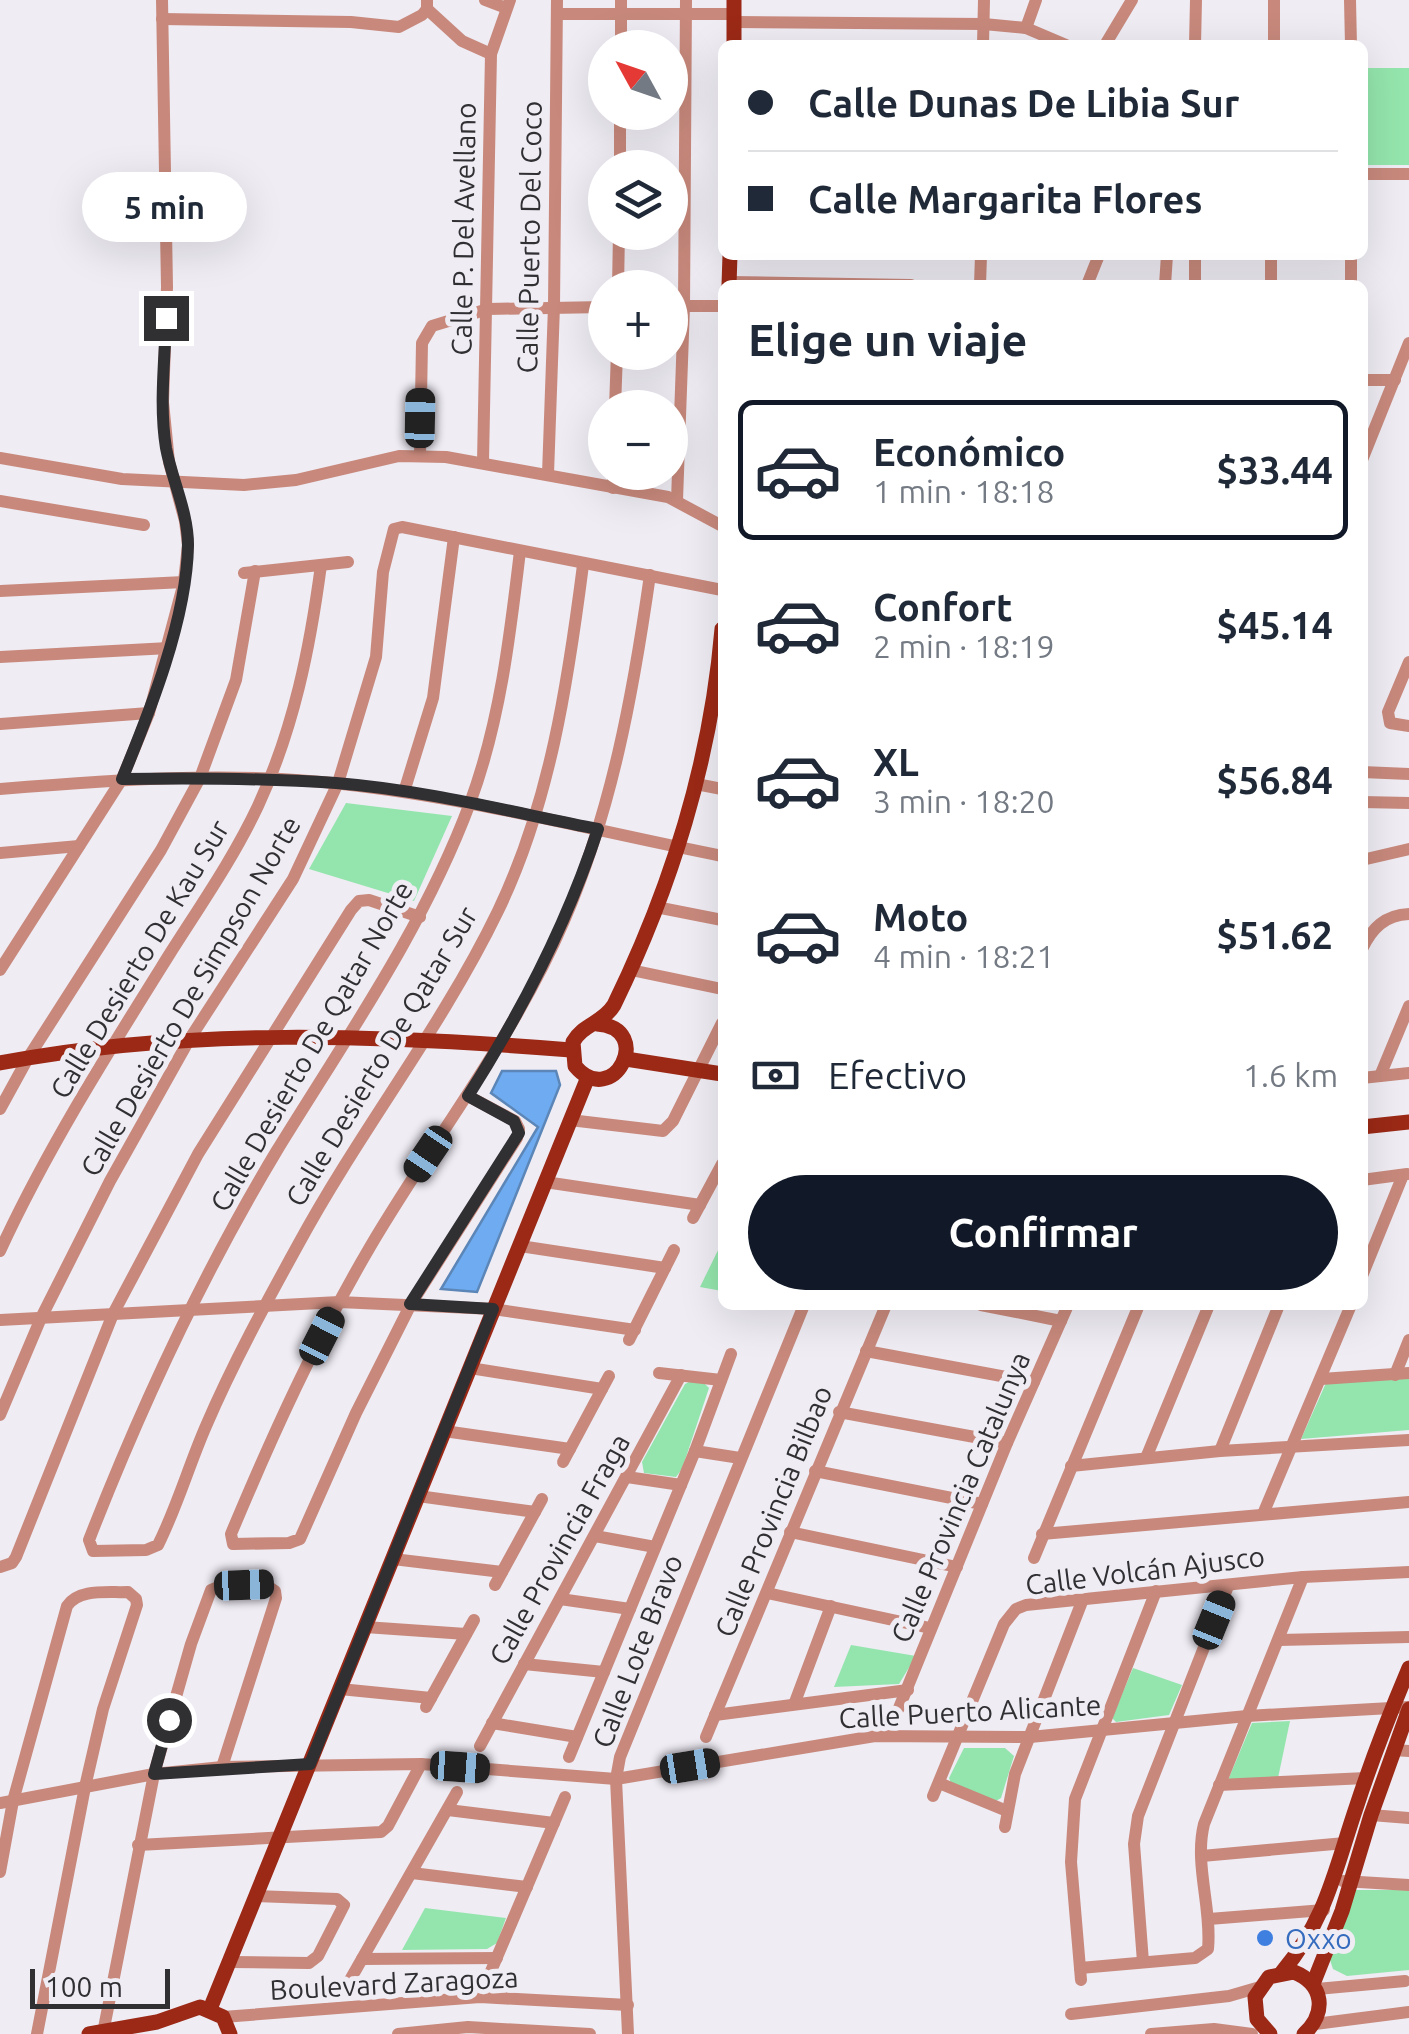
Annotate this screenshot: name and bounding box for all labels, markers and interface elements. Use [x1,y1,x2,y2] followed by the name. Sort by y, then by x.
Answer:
[588,30,688,130] north arrow
[588,30,688,490] map controls
[808,82,1239,124] text: Calle Dunas De Libia Sur
[511,101,547,373] street label: Calle Puerto Del Coco
[445,102,481,356] street label: Calle P. Del Avellano
[588,150,688,250] button: layers
[84,173,248,243] callout: 5 min
[808,178,1202,220] text: Calle Margarita Flores
[124,189,205,225] text: 5 min
[588,270,688,370] button: +
[144,296,189,341] route end
[748,314,1028,365] text: Elige un viaje
[404,388,436,448] car
[588,390,688,490] button: −
[753,425,843,515] icon: car
[873,431,1065,473] text: Económico
[1216,449,1333,491] text: $33.44
[873,473,1055,509] text: 1 min · 18:18
[753,580,843,670] icon: car
[873,586,1012,628] text: Confort
[1216,604,1333,646] text: $45.14
[873,628,1055,664] text: 2 min · 18:19
[753,735,843,825] icon: car
[873,741,919,783] text: XL
[1216,759,1333,801] text: $56.84
[873,783,1055,819] text: 3 min · 18:20
[74,811,306,1181] street label: Calle Desierto De Simpson Norte
[44,814,235,1104] street label: Calle Desierto De Kau Sur
[204,876,418,1216] street label: Calle Desierto De Qatar Norte
[753,890,843,980] icon: car
[873,896,968,938] text: Moto
[279,900,483,1211] street label: Calle Desierto De Qatar Sur
[1216,914,1333,956] text: $51.62
[873,938,1055,974] text: 4 min · 18:21
[748,1048,803,1103] icon: cash
[828,1054,967,1096] text: Efectivo
[1243,1057,1338,1093] text: 1.6 km
[399,1121,457,1187] car
[748,1175,1338,1290] button: Confirmar
[295,1302,349,1370] car
[885,1347,1035,1647] street label: Calle Provincia Catalunya
[708,1381,838,1641] street label: Calle Provincia Bilbao
[483,1428,635,1670] street label: Calle Provincia Fraga
[1024,1540,1266,1600] street label: Calle Volcán Ajusco
[586,1550,688,1752] street label: Calle Lote Bravo
[213,1569,275,1601] car
[1189,1587,1239,1653] car
[838,1689,1102,1733] street label: Calle Puerto Alicante
[147,1698,192,1743] route start
[658,1746,722,1786] car
[429,1750,491,1784] car
[1285,1923,1352,1954] place label: Oxxo
[1254,1927,1276,1949] marker: Oxxo
[269,1961,519,2005] street label: Boulevard Zaragoza
[30,1964,170,2008] scale bar
[45,1971,123,2002] text: 100 m

